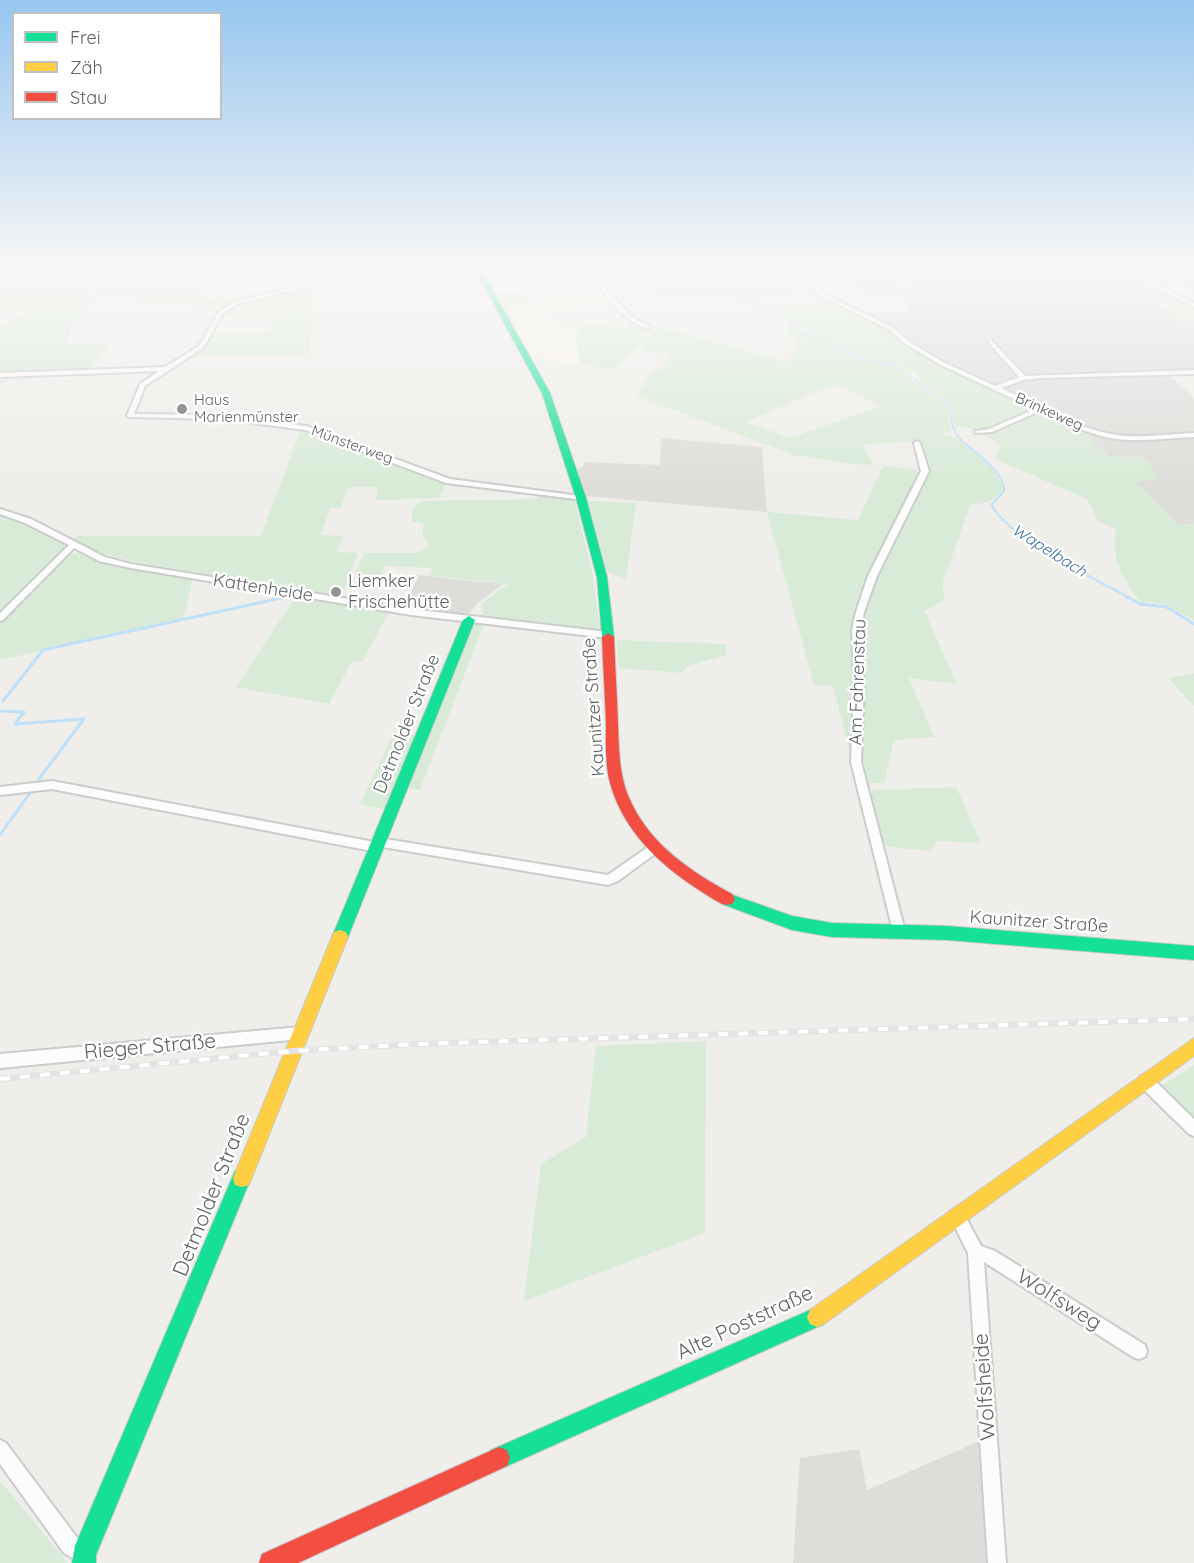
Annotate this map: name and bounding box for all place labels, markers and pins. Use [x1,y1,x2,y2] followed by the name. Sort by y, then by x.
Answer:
[194,391,299,426] place label: Haus Marienmünster
[175,402,189,416] marker: Haus Marienmünster
[348,571,450,614] place label: Liemker Frischehütte
[329,585,343,599] marker: Liemker Frischehütte

